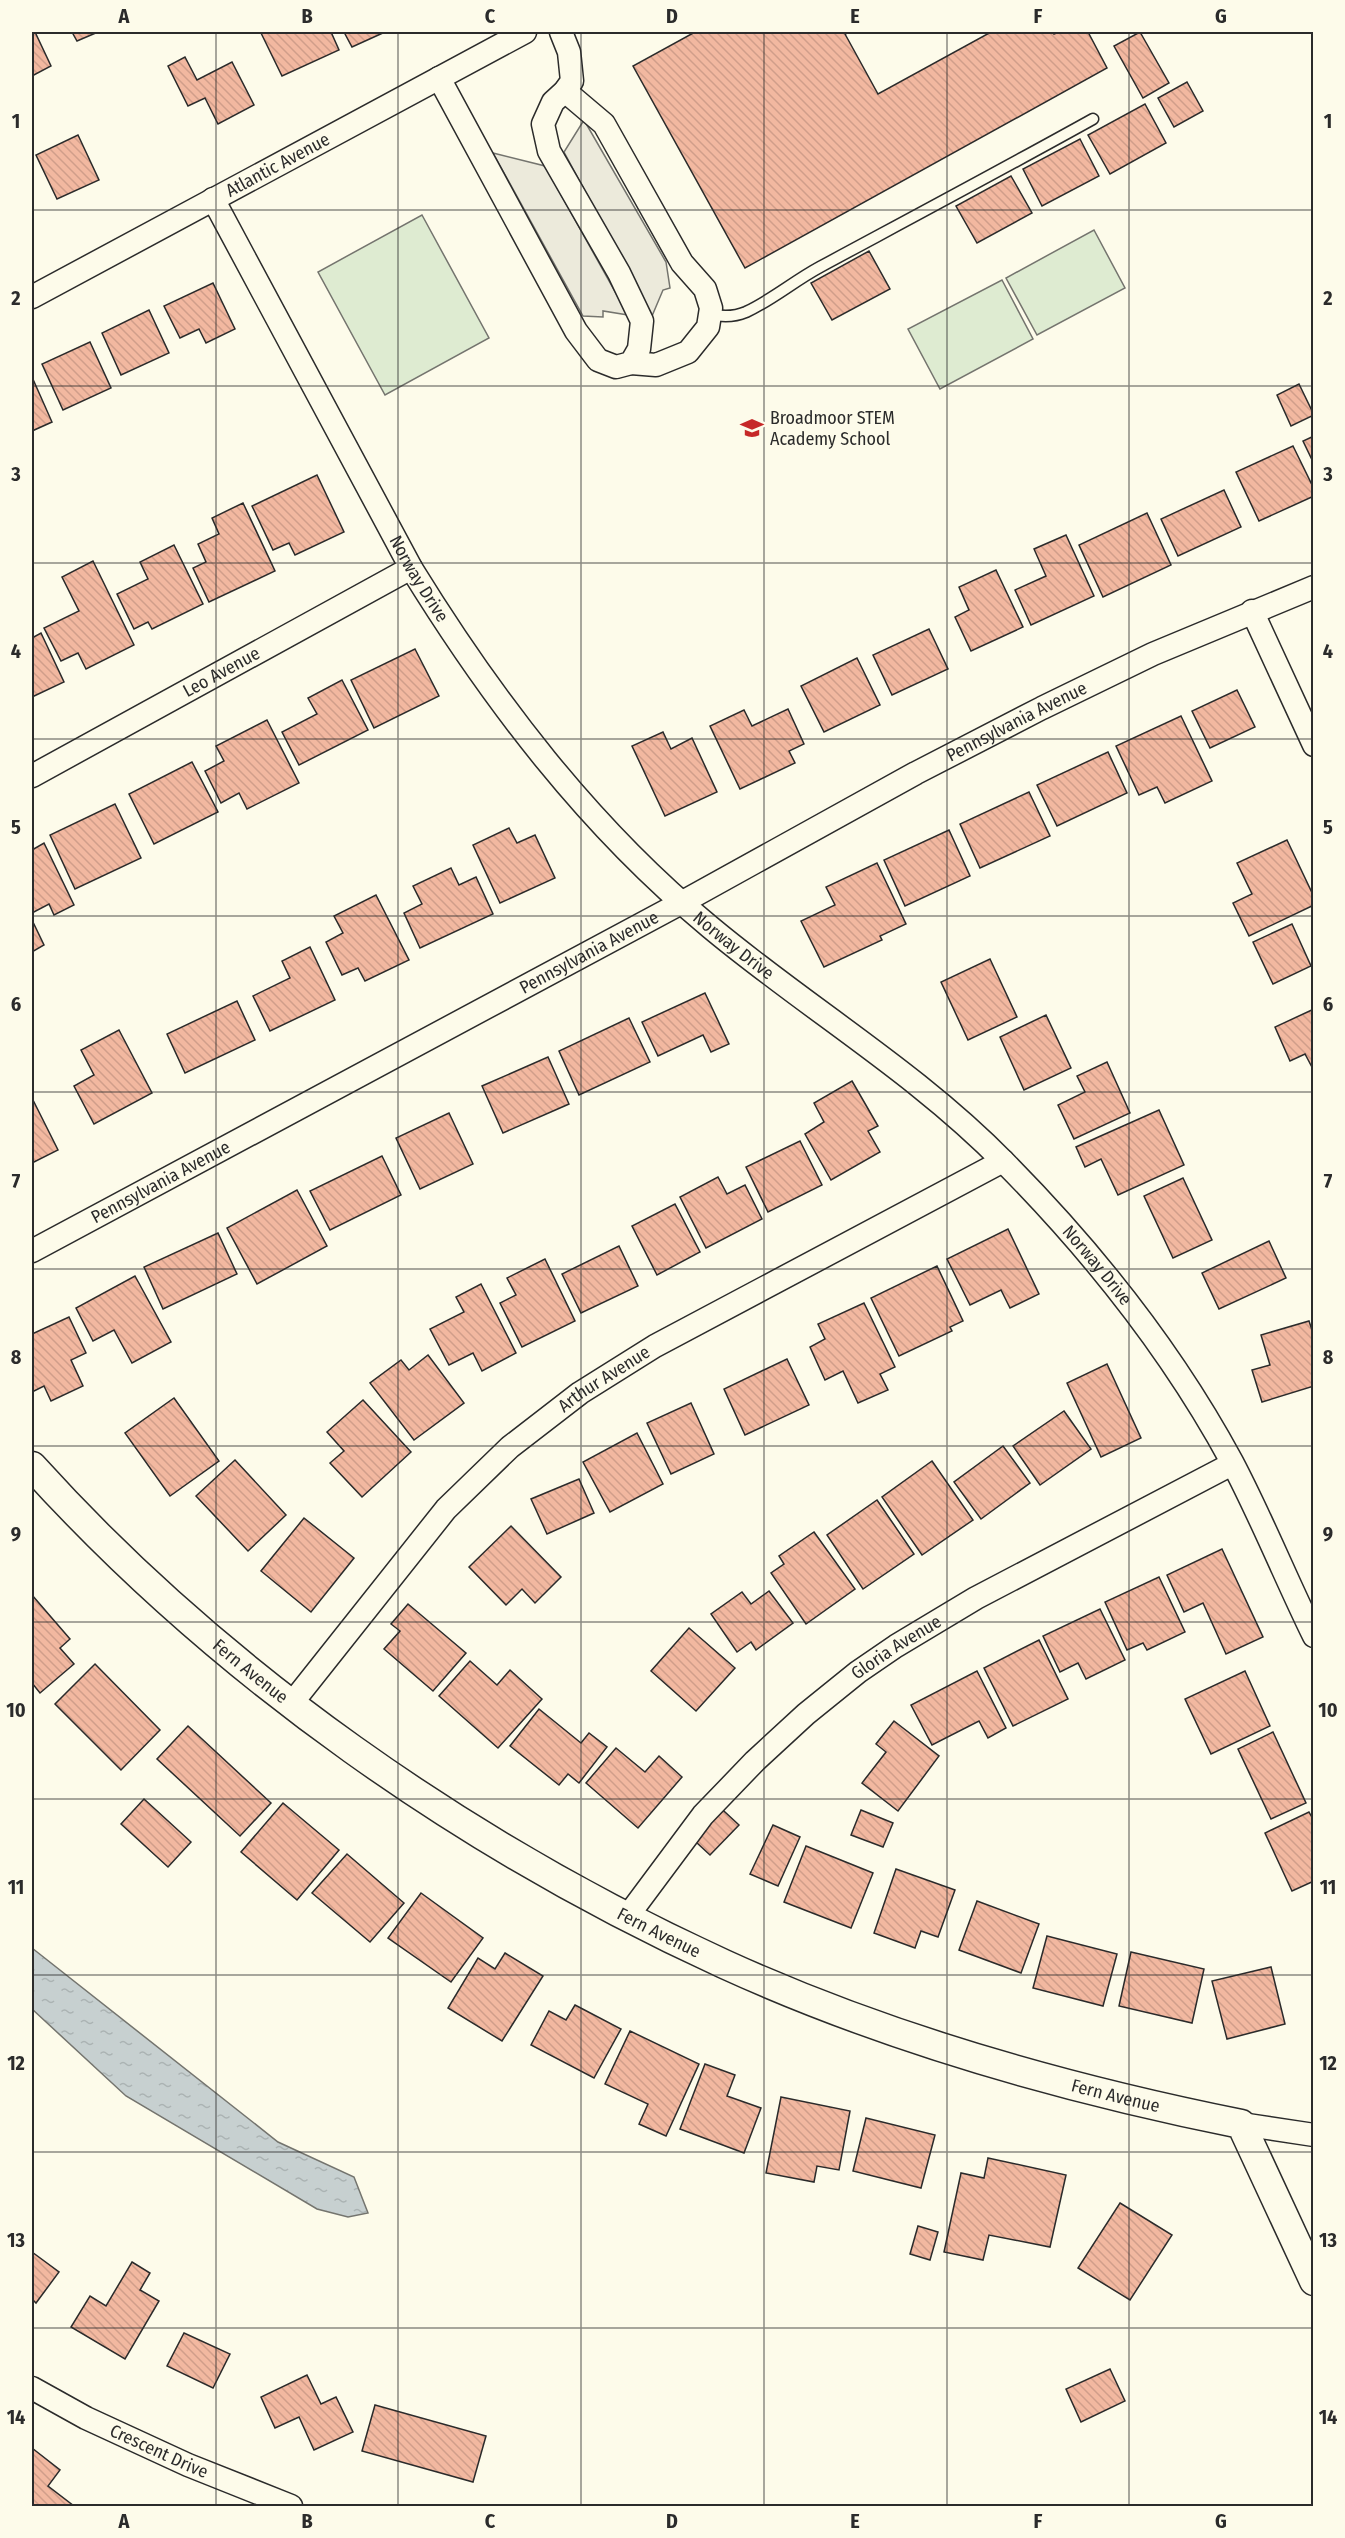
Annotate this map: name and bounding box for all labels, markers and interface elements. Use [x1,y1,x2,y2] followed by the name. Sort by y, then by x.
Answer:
[118,4,131,28] text: A
[301,4,313,28] text: B
[485,4,496,28] text: C
[666,4,678,28] text: D
[850,4,860,28] text: E
[1034,4,1043,28] text: F
[1215,4,1227,28] text: G
[12,109,20,133] text: 1
[1324,109,1332,133] text: 1
[222,128,334,202] street label: Atlantic Avenue
[10,286,21,310] text: 2
[1322,286,1333,310] text: 2
[770,407,895,450] place label: Broadmoor STEM Academy School
[739,415,765,441] school or university icon: Broadmoor STEM Academy School
[10,462,21,486] text: 3
[1322,462,1333,486] text: 3
[385,532,453,626] street label: Norway Drive
[11,639,21,663] text: 4
[1323,639,1333,663] text: 4
[179,642,264,702] street label: Leo Avenue
[943,677,1091,766] street label: Pennsylvania Avenue
[11,815,21,839] text: 5
[1323,815,1333,839] text: 5
[516,906,662,999] street label: Pennsylvania Avenue
[689,907,778,984] street label: Norway Drive
[11,992,21,1016] text: 6
[1323,992,1333,1016] text: 6
[87,1136,234,1228] street label: Pennsylvania Avenue
[12,1169,21,1193] text: 7
[1324,1169,1333,1193] text: 7
[1058,1221,1137,1310] street label: Norway Drive
[554,1341,654,1417] street label: Arthur Avenue
[11,1345,22,1369] text: 8
[1323,1345,1334,1369] text: 8
[11,1522,21,1546] text: 9
[1323,1522,1333,1546] text: 9
[847,1610,945,1684] street label: Gloria Avenue
[208,1634,292,1708] street label: Fern Avenue
[6,1698,26,1722] text: 10
[1318,1698,1338,1722] text: 10
[8,1875,24,1899] text: 11
[1320,1875,1336,1899] text: 11
[613,1903,704,1963] street label: Fern Avenue
[7,2051,25,2075] text: 12
[1319,2051,1337,2075] text: 12
[1069,2074,1162,2117] street label: Fern Avenue
[7,2228,25,2252] text: 13
[1319,2228,1337,2252] text: 13
[7,2405,25,2429] text: 14
[1319,2405,1337,2429] text: 14
[106,2420,211,2483] street label: Crescent Drive
[118,2509,131,2533] text: A
[301,2509,313,2533] text: B
[485,2509,496,2533] text: C
[666,2509,678,2533] text: D
[850,2509,860,2533] text: E
[1034,2509,1043,2533] text: F
[1215,2509,1227,2533] text: G

